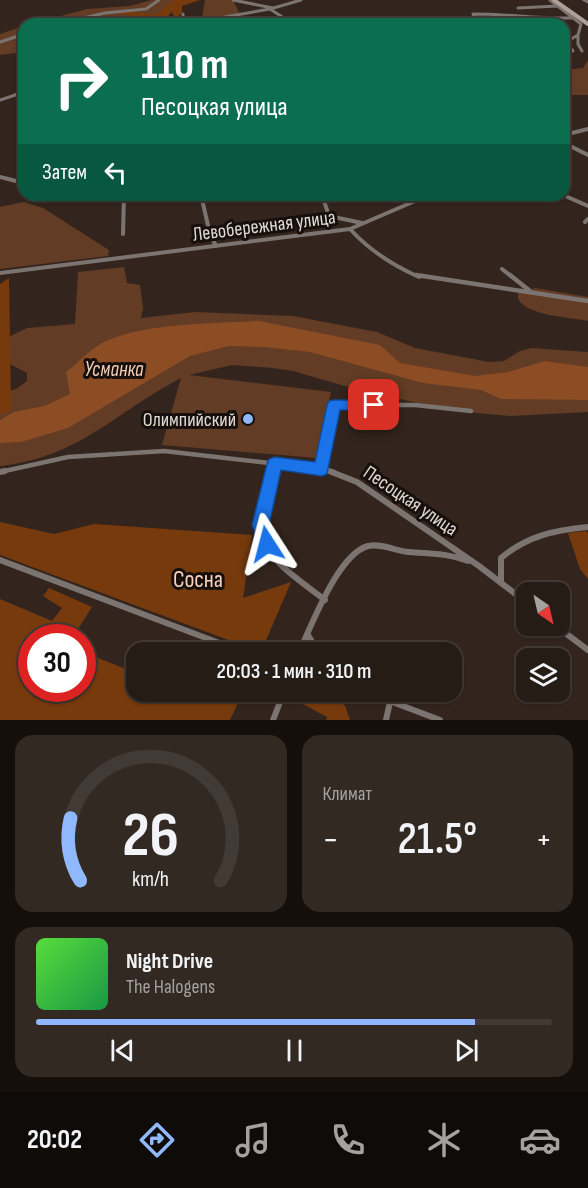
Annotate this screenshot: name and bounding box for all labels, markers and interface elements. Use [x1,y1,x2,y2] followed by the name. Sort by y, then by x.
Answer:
[141,40,228,91] text: 110 m
[42,42,120,120] icon: right
[141,91,288,123] text: Песоцкая улица
[99,156,132,189] icon: left
[42,159,87,186] text: Затем
[191,205,337,247] street label: Левобережная улица
[84,357,144,382] water label: Усманка
[348,379,399,430] pin
[357,388,390,421] icon: arrive
[143,408,236,432] place label: Олимпийский
[241,412,255,426] marker: Олимпийский
[359,460,462,541] street label: Песоцкая улица
[235,512,299,576] position arrow
[173,565,223,594] park label: Сосна
[516,582,570,636] north arrow
[516,582,570,702] map controls
[18,624,96,702] speed limit sign: 30
[516,648,570,702] button: layers
[217,658,371,685] text: 20:03 · 1 мин · 310 m
[323,782,372,806] text: Климат
[122,799,179,874] text: 26
[397,812,477,867] text: 21.5°
[323,820,339,860] text: −
[536,820,552,860] text: +
[132,867,169,892] text: km/h
[126,948,213,975] text: Night Drive
[126,975,215,999] text: The Halogens
[106,1034,139,1067] icon: previous
[278,1034,311,1067] icon: pause
[450,1034,483,1067] icon: next
[136,1119,178,1161] icon: directions
[232,1119,274,1161] icon: music
[327,1119,369,1161] icon: phone
[423,1119,465,1161] icon: climate
[519,1119,561,1161] icon: car
[27,1124,82,1156] text: 20:02

